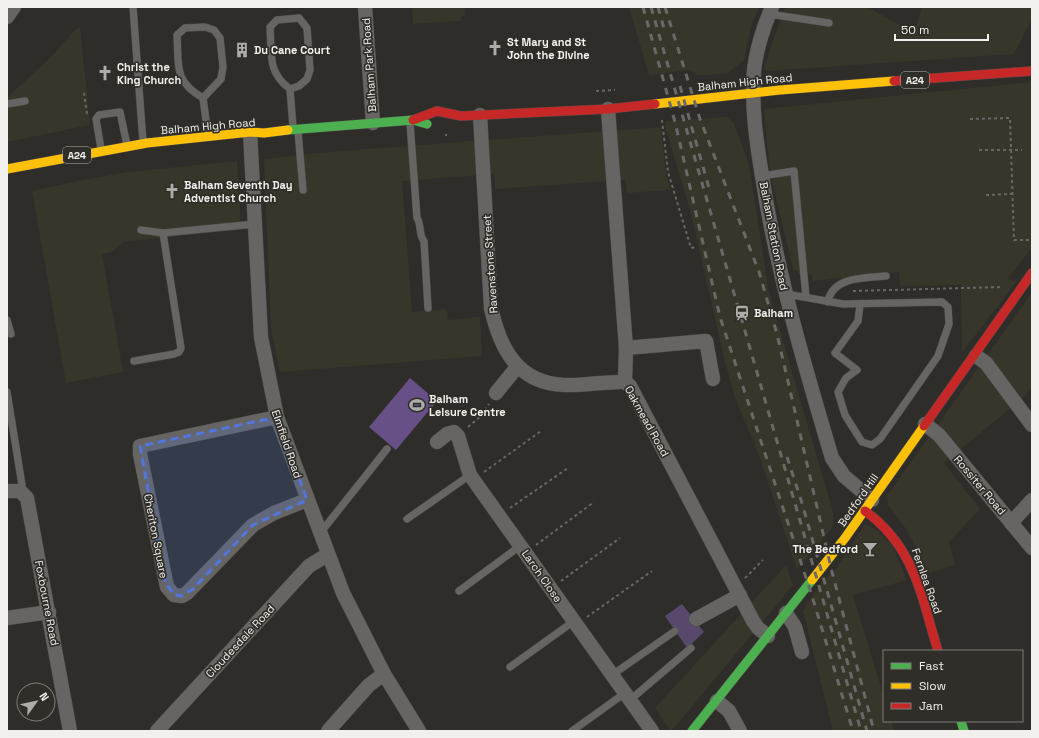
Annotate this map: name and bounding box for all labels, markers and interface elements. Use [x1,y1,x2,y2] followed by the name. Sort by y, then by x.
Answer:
[895,16,988,42] scale bar
[359,17,379,113] street label: Balham Park Road
[901,22,929,38] text: 50 m
[507,35,590,62] place label: St Mary and St John the Divine
[486,39,504,57] church icon: St Mary and St John the Divine
[233,41,251,59] building icon: Du Cane Court
[254,43,330,57] place label: Du Cane Court
[117,60,182,87] place label: Christ the King Church
[96,64,114,82] church icon: Christ the King Church
[697,70,793,94] street label: Balham High Road
[901,72,929,88] road number: A24
[160,115,256,137] street label: Balham High Road
[63,147,91,163] road number: A24
[184,178,293,205] place label: Balham Seventh Day Adventist Church
[757,180,791,292] street label: Balham Station Road
[163,182,181,200] church icon: Balham Seventh Day Adventist Church
[480,214,500,314] street label: Ravenstone Street
[733,304,751,322] station icon: Balham
[754,306,793,320] place label: Balham
[622,383,672,459] street label: Oakmead Road
[429,392,506,419] place label: Balham Leisure Centre
[408,396,426,414] sports icon: Balham Leisure Centre
[269,408,305,480] street label: Elmfield Road
[951,452,1009,518] street label: Rossiter Road
[835,471,881,529] street label: Bedford Hill
[141,493,171,579] street label: Cheriton Square
[861,540,879,558] bar icon: The Bedford
[792,542,858,556] place label: The Bedford
[909,546,945,616] street label: Fernlea Road
[519,547,565,605] street label: Larch Close
[32,559,62,647] street label: Foxbourne Road
[202,601,278,681] street label: Cloudesdale Road
[883,650,1023,722] legend
[919,658,944,674] text: Fast
[919,678,946,694] text: Slow
[16,682,56,722] north arrow
[37,690,52,703] text: N
[919,698,943,714] text: Jam

